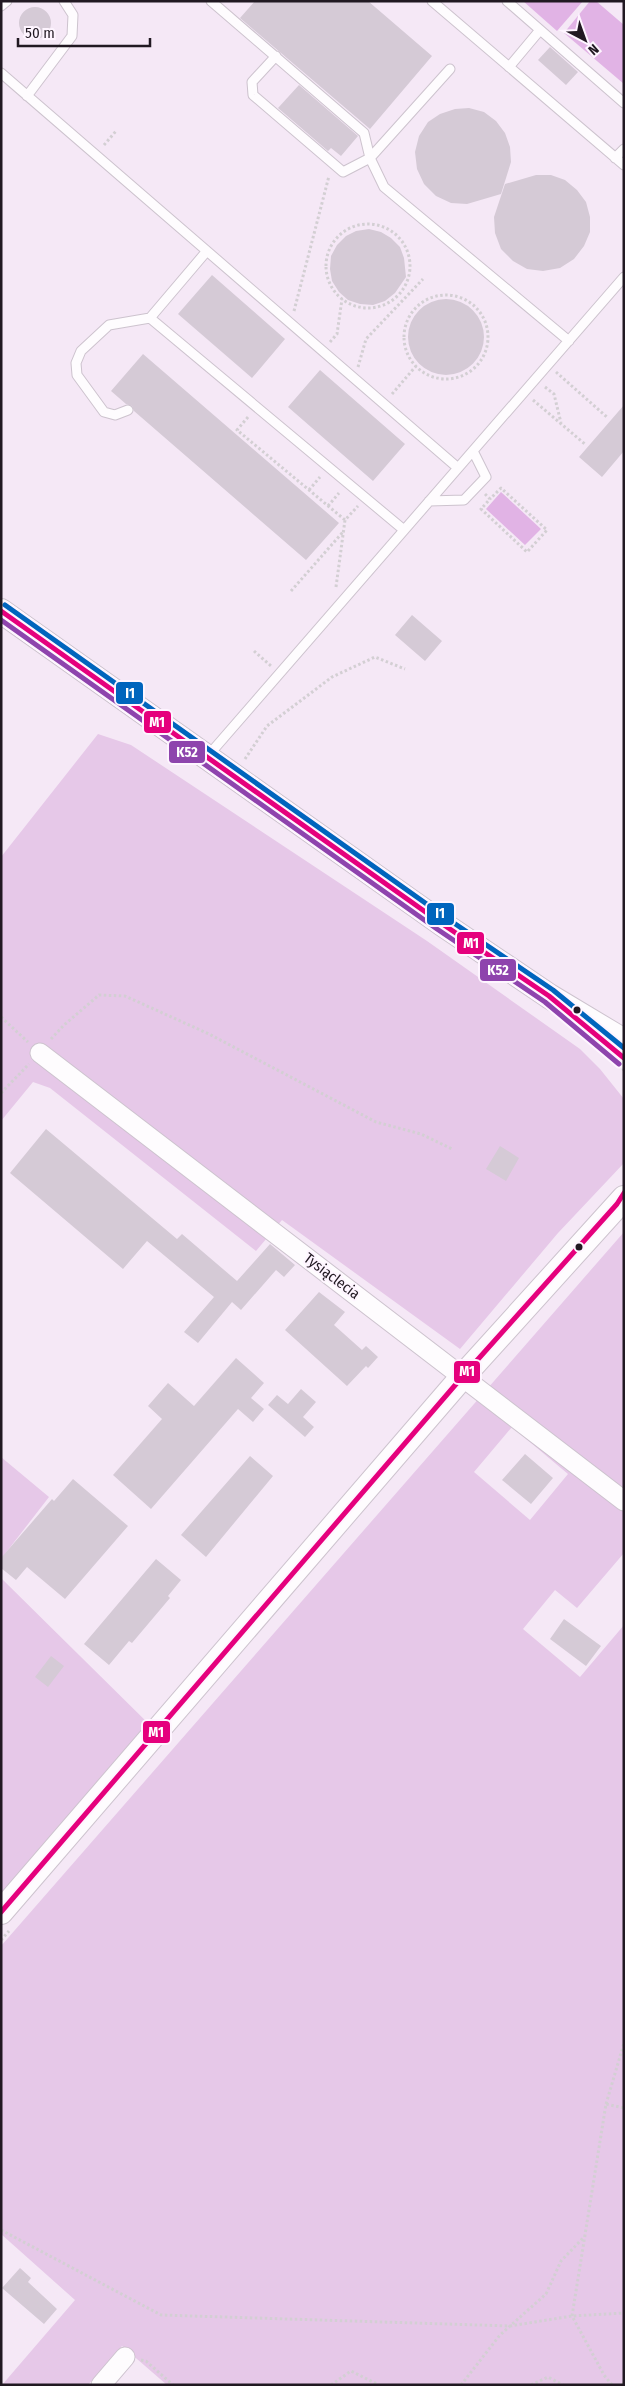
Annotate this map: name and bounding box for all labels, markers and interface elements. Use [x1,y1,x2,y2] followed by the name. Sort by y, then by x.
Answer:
[18,15,150,47] scale bar
[560,15,610,65] north arrow
[25,24,55,42] text: 50 m
[584,40,602,59] text: N
[115,681,144,705] line badge: I1
[125,685,135,702] text: I1
[143,710,172,734] line badge: M1
[149,714,165,731] text: M1
[168,740,206,764] line badge: K52
[176,744,198,761] text: K52
[426,902,455,926] line badge: I1
[435,905,445,922] text: I1
[456,931,485,955] line badge: M1
[463,935,479,952] text: M1
[479,958,517,982] line badge: K52
[487,962,509,979] text: K52
[572,1005,582,1015] unlabelled marker
[574,1242,584,1252] unlabelled marker
[300,1249,364,1303] street label: Tysiąclecia
[453,1360,481,1384] line badge: M1
[459,1363,475,1380] text: M1
[142,1720,171,1744] line badge: M1
[148,1724,164,1741] text: M1

